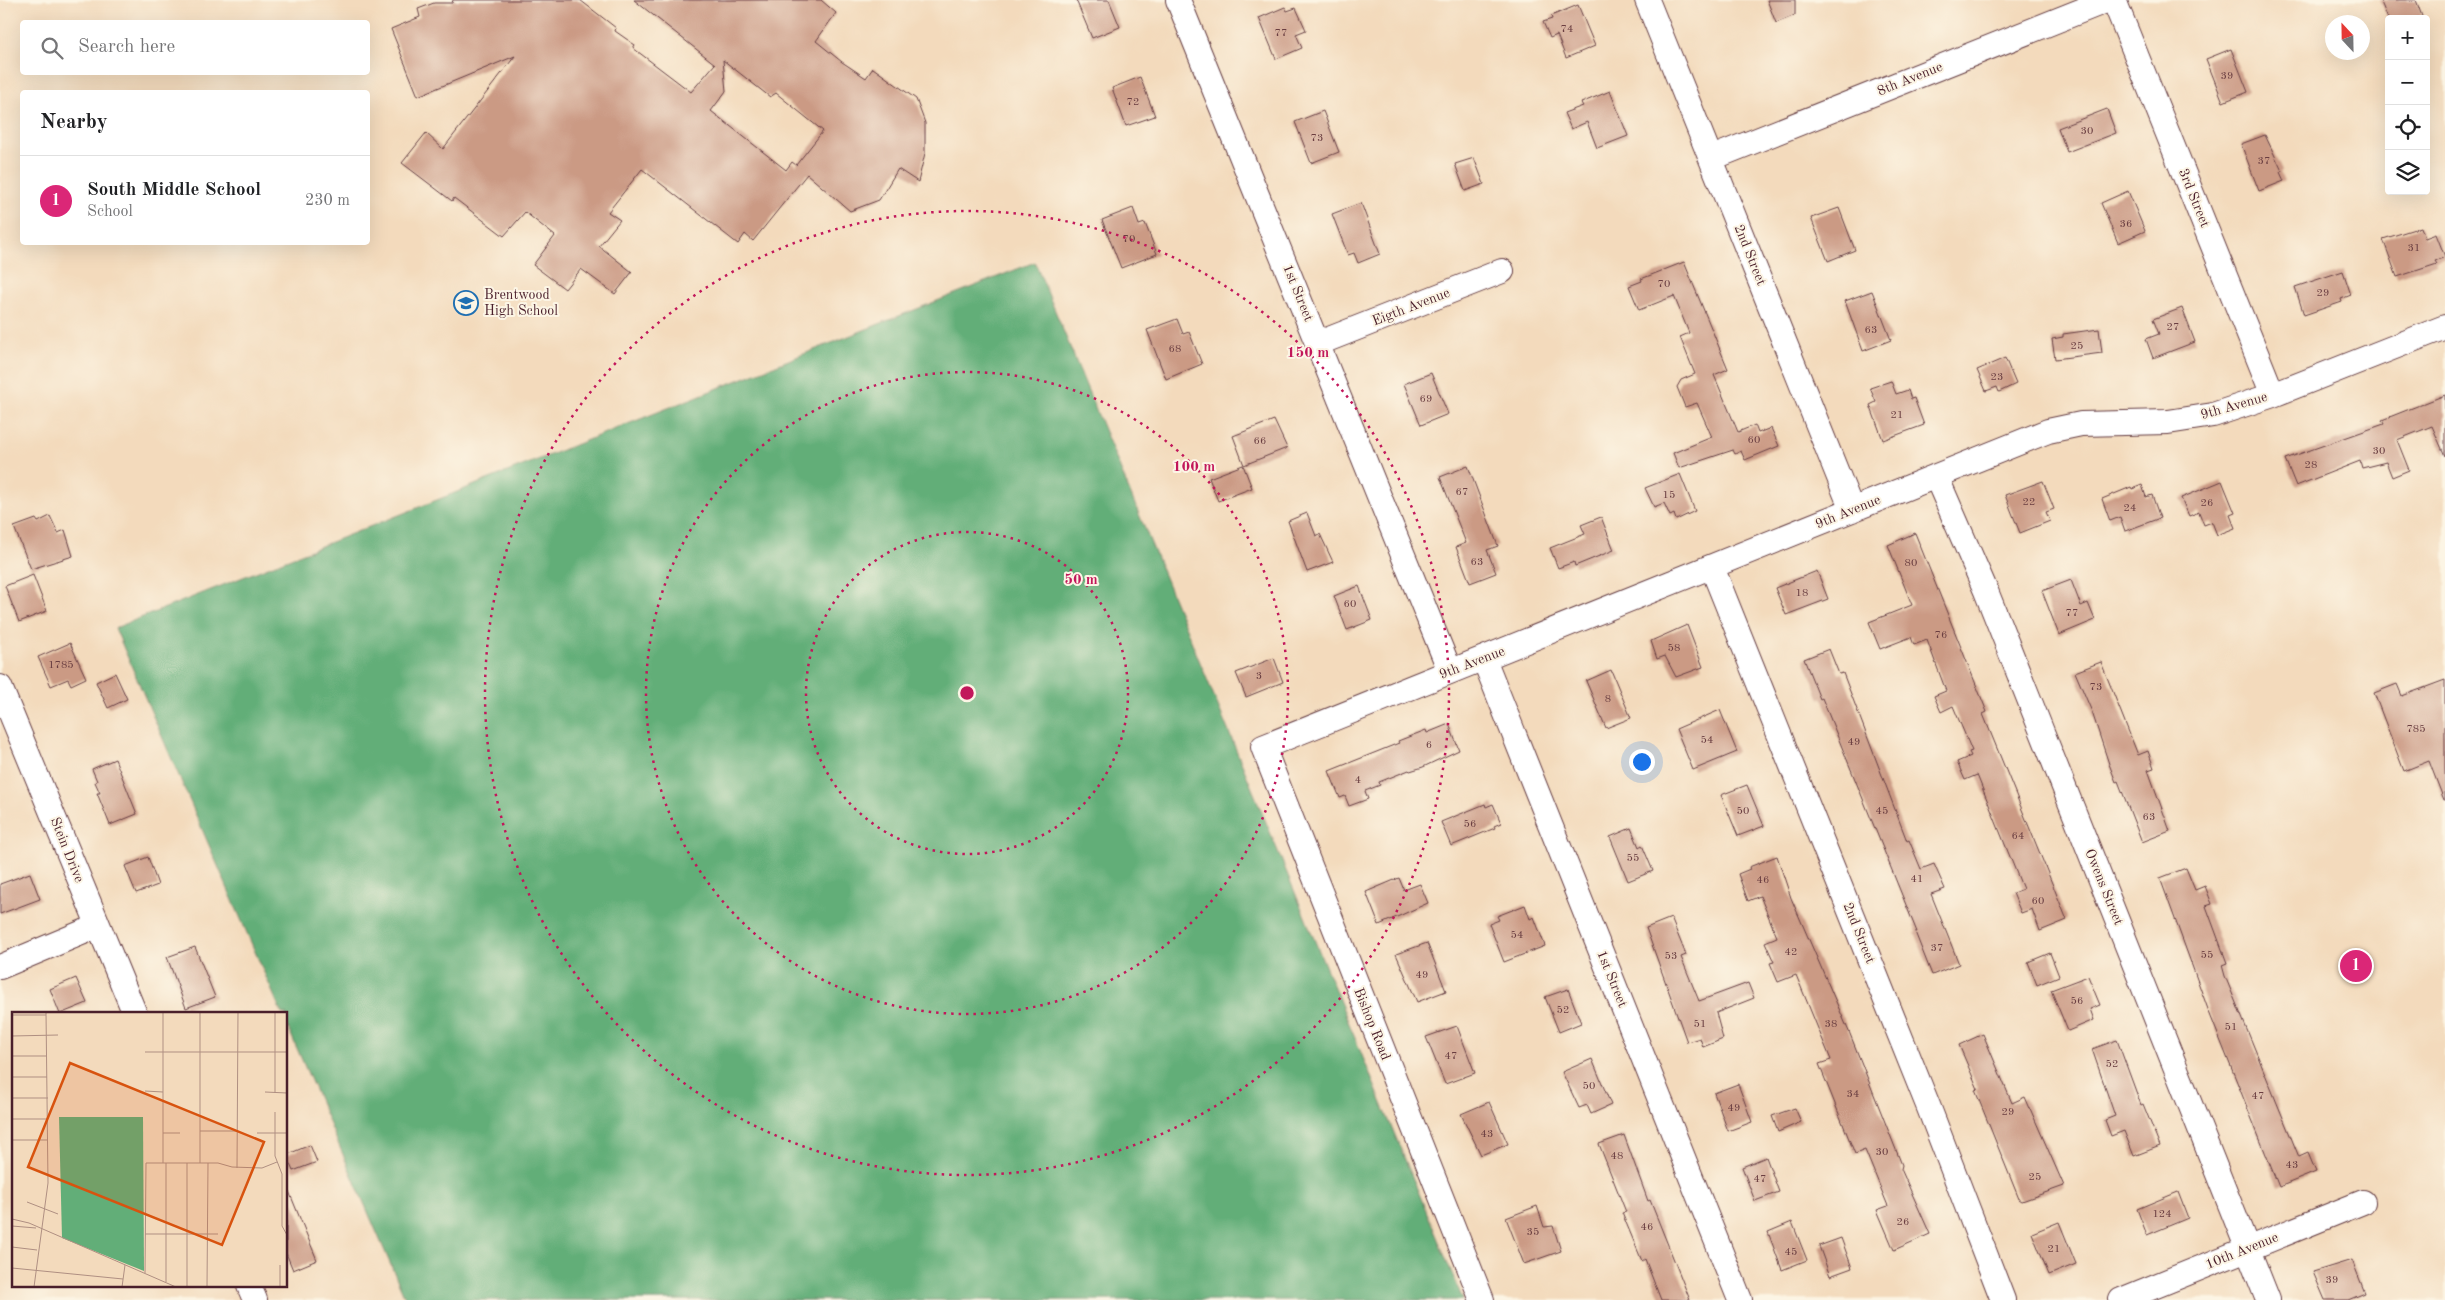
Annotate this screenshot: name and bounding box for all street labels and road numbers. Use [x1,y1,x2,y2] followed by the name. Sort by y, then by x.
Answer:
[1875,60,1945,98] street label: 8th Avenue
[2176,167,2212,230] street label: 3rd Street
[1732,223,1769,287] street label: 2nd Street
[1280,263,1316,324] street label: 1st Street
[1370,286,1452,328] street label: Eigth Avenue
[2199,390,2269,422] street label: 9th Avenue
[1813,493,1883,531] street label: 9th Avenue
[1437,644,1507,682] street label: 9th Avenue
[48,815,86,885] street label: Stein Drive
[2082,847,2126,927] street label: Owens Street
[1841,901,1878,965] street label: 2nd Street
[1594,949,1630,1010] street label: 1st Street
[1351,986,1393,1062] street label: Bishop Road
[2204,1230,2280,1272] street label: 10th Avenue

